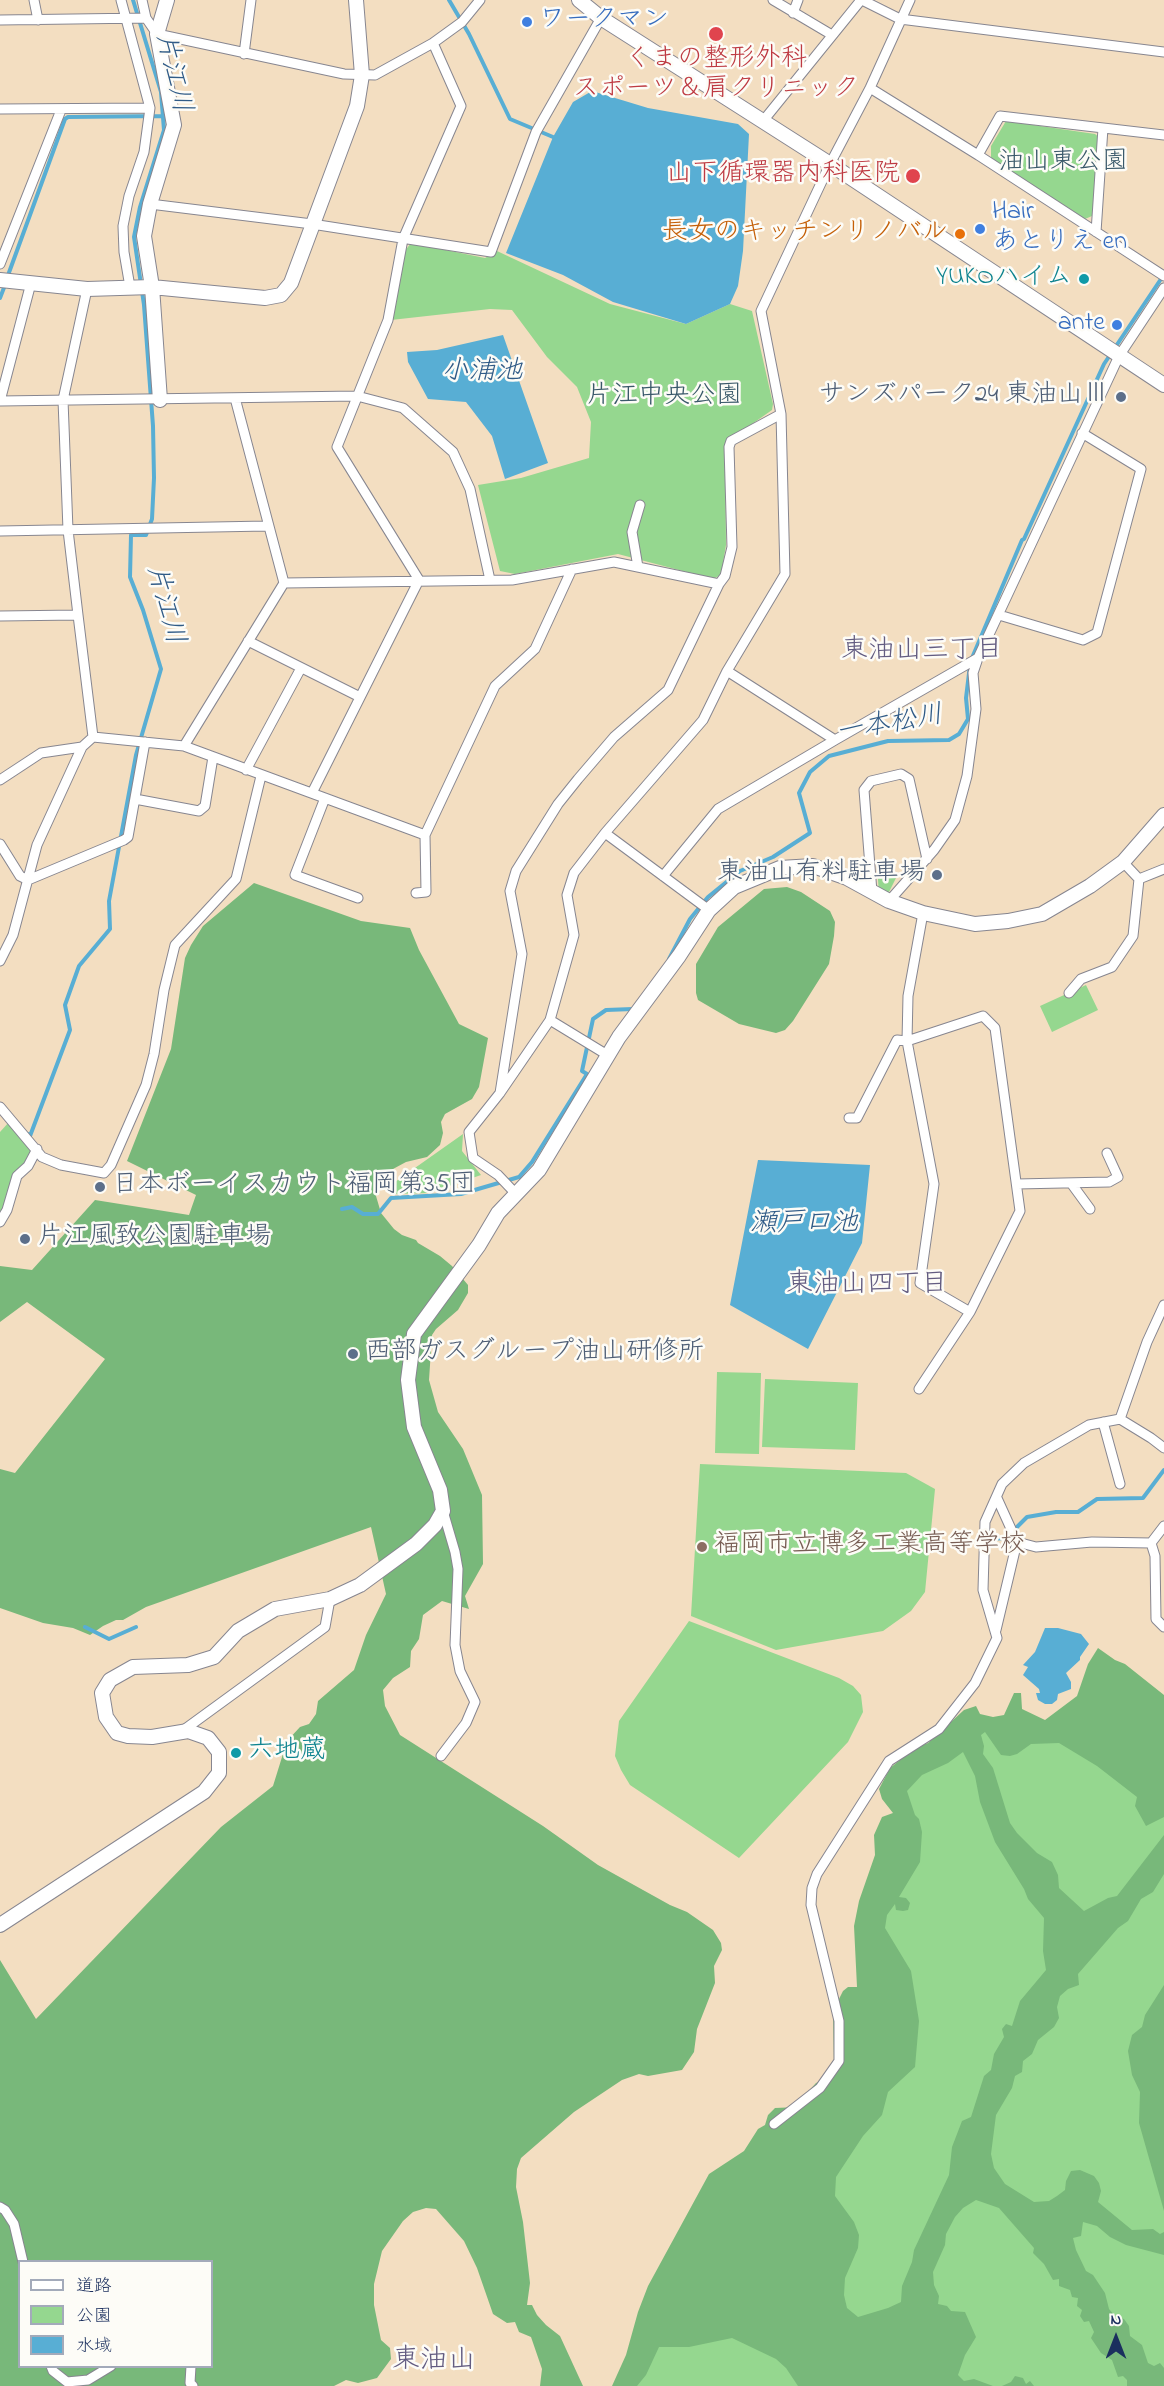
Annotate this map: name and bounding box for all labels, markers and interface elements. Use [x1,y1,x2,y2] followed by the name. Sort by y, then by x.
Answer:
[539,6,669,38] place label: ワークマン
[520,15,534,29] marker: ワークマン
[707,25,725,43] marker: くまの整形外科 スポーツ＆肩クリニック
[146,30,196,116] water label: 片江川
[573,45,859,106] place label: くまの整形外科 スポーツ＆肩クリニック
[998,148,1128,180] park label: 油山東公園
[666,160,900,192] place label: 山下循環器内科医院
[904,167,922,185] marker: 山下循環器内科医院
[992,198,1127,260] place label: Hair あとりえ en
[662,218,948,250] place label: 長女のキッチンリノバル
[973,222,987,236] marker: Hair あとりえ en
[953,227,967,241] marker: 長女のキッチンリノバル
[936,263,1072,295] place label: YUKOハイム
[1077,272,1091,286] marker: YUKOハイム
[1058,309,1105,341] place label: ante
[1110,318,1124,332] marker: ante
[442,358,522,390] water label: 小浦池
[819,381,1109,413] place label: サンズパーク24 東油山Ⅲ
[586,382,742,414] park label: 片江中央公園
[1114,390,1128,404] marker: サンズパーク24 東油山Ⅲ
[137,562,189,648] water label: 片江川
[841,637,1003,669] district label: 東油山三丁目
[834,701,946,751] water label: 一本松川
[717,859,925,891] place label: 東油山有料駐車場
[930,868,944,882] marker: 東油山有料駐車場
[112,1171,476,1203] place label: 日本ボーイスカウト福岡第35団
[93,1180,107,1194] marker: 日本ボーイスカウト福岡第35団
[750,1210,858,1242] water label: 瀬戸口池
[37,1223,271,1255] place label: 片江風致公園駐車場
[18,1232,32,1246] marker: 片江風致公園駐車場
[786,1271,948,1303] district label: 東油山四丁目
[365,1338,704,1370] place label: 西部ガスグループ油山研修所
[346,1347,360,1361] marker: 西部ガスグループ油山研修所
[714,1531,1026,1563] place label: 福岡市立博多工業高等学校
[695,1540,709,1554] marker: 福岡市立博多工業高等学校
[248,1737,326,1769] place label: 六地蔵
[229,1746,243,1760] marker: 六地蔵
[18,2260,213,2368] legend
[76,2274,112,2300] text: 道路
[76,2304,112,2330] text: 公園
[1086,2308,1146,2368] north arrow
[1111,2308,1121,2332] text: N
[76,2334,112,2360] text: 水域
[392,2345,476,2379] district label: 東油山

